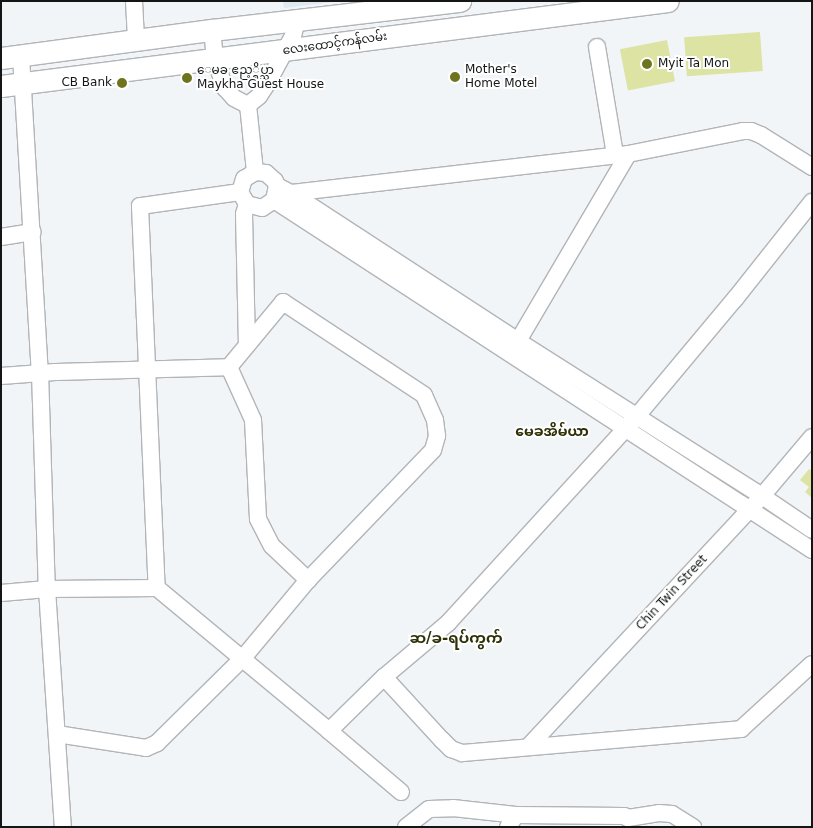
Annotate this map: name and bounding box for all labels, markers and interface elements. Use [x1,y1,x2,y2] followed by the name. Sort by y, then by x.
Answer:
[282,30,388,58] street label: လေးထောင့်ကန်လမ်း
[640,57,654,71] marker: Myit Ta Mon
[658,57,729,71] place label: Myit Ta Mon
[465,63,537,91] place label: Mother's Home Motel
[197,64,324,92] place label: ေမခ ဧည့္ရိပ္သာ Maykha Guest House
[449,71,461,83] marker: Mother's Home Motel
[181,72,193,84] marker: ေမခ ဧည့္ရိပ္သာ Maykha Guest House
[61,76,112,90] place label: CB Bank
[116,77,128,89] marker: CB Bank
[515,423,589,439] district label: မေခအိမ်ယာ
[634,553,710,633] street label: Chin Twin Street
[409,630,503,648] district label: ဆ/ခ-ရပ်ကွက်

